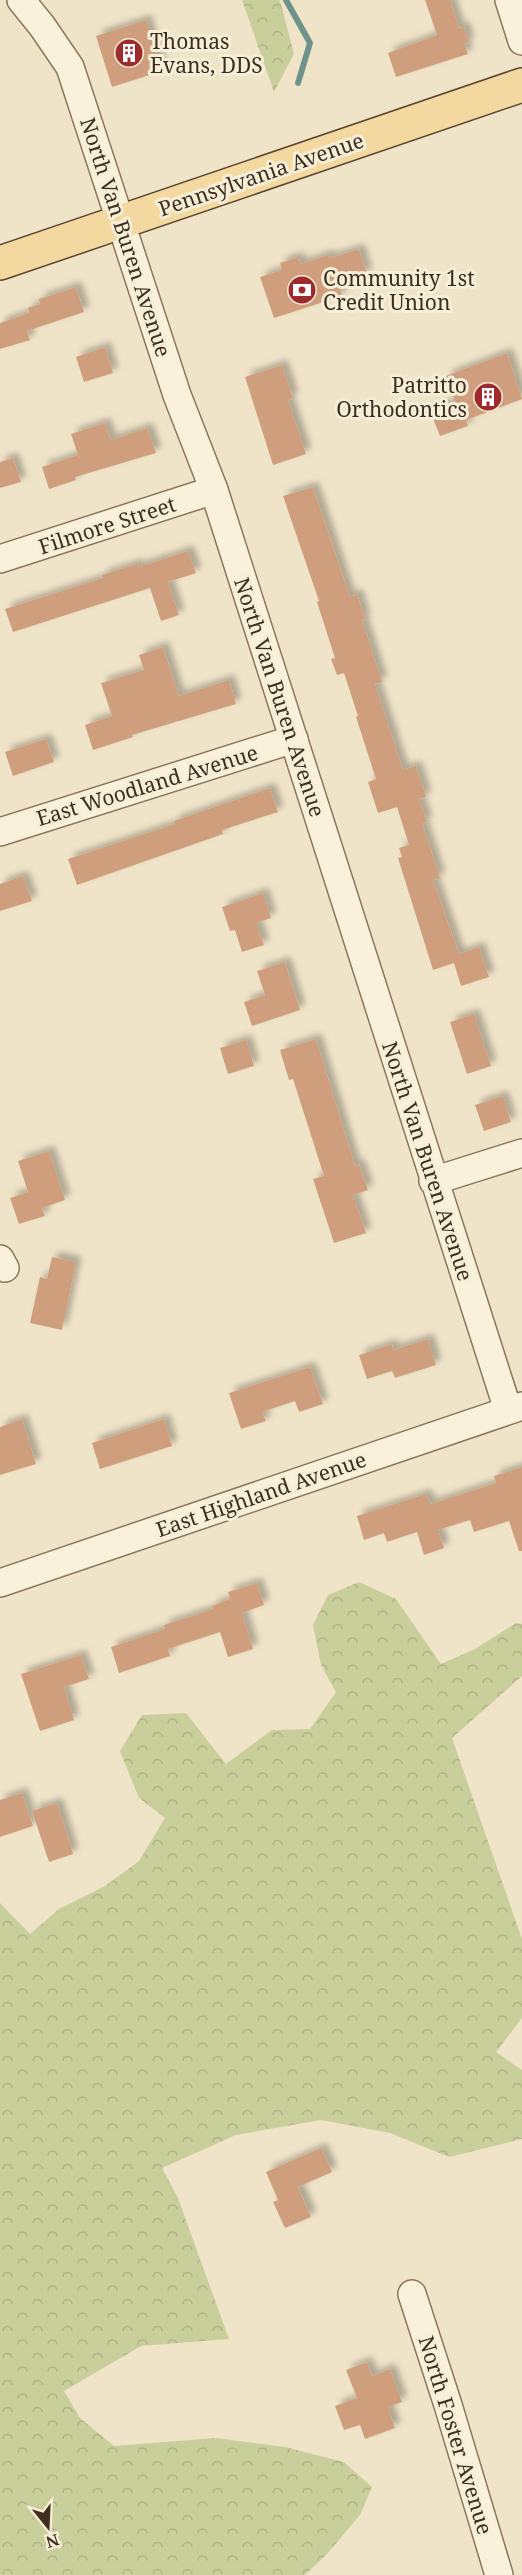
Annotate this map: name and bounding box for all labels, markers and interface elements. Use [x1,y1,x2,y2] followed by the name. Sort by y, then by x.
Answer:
[150,27,263,79] place label: Thomas Evans, DDS
[113,37,145,69] building icon: Thomas Evans, DDS
[74,114,178,360] street label: North Van Buren Avenue
[155,126,367,222] street label: Pennsylvania Avenue
[323,264,475,316] place label: Community 1st Credit Union
[286,274,318,306] bank icon: Community 1st Credit Union
[336,371,467,423] place label: Patritto Orthodontics
[472,381,504,413] building icon: Patritto Orthodontics
[35,490,179,560] street label: Filmore Street
[228,574,332,820] street label: North Van Buren Avenue
[33,738,261,832] street label: East Woodland Avenue
[376,1038,480,1284] street label: North Van Buren Avenue
[152,1445,370,1543] street label: East Highland Avenue
[412,2332,500,2538] street label: North Foster Avenue
[18,2497,78,2557] north arrow
[43,2529,62,2554] text: N

